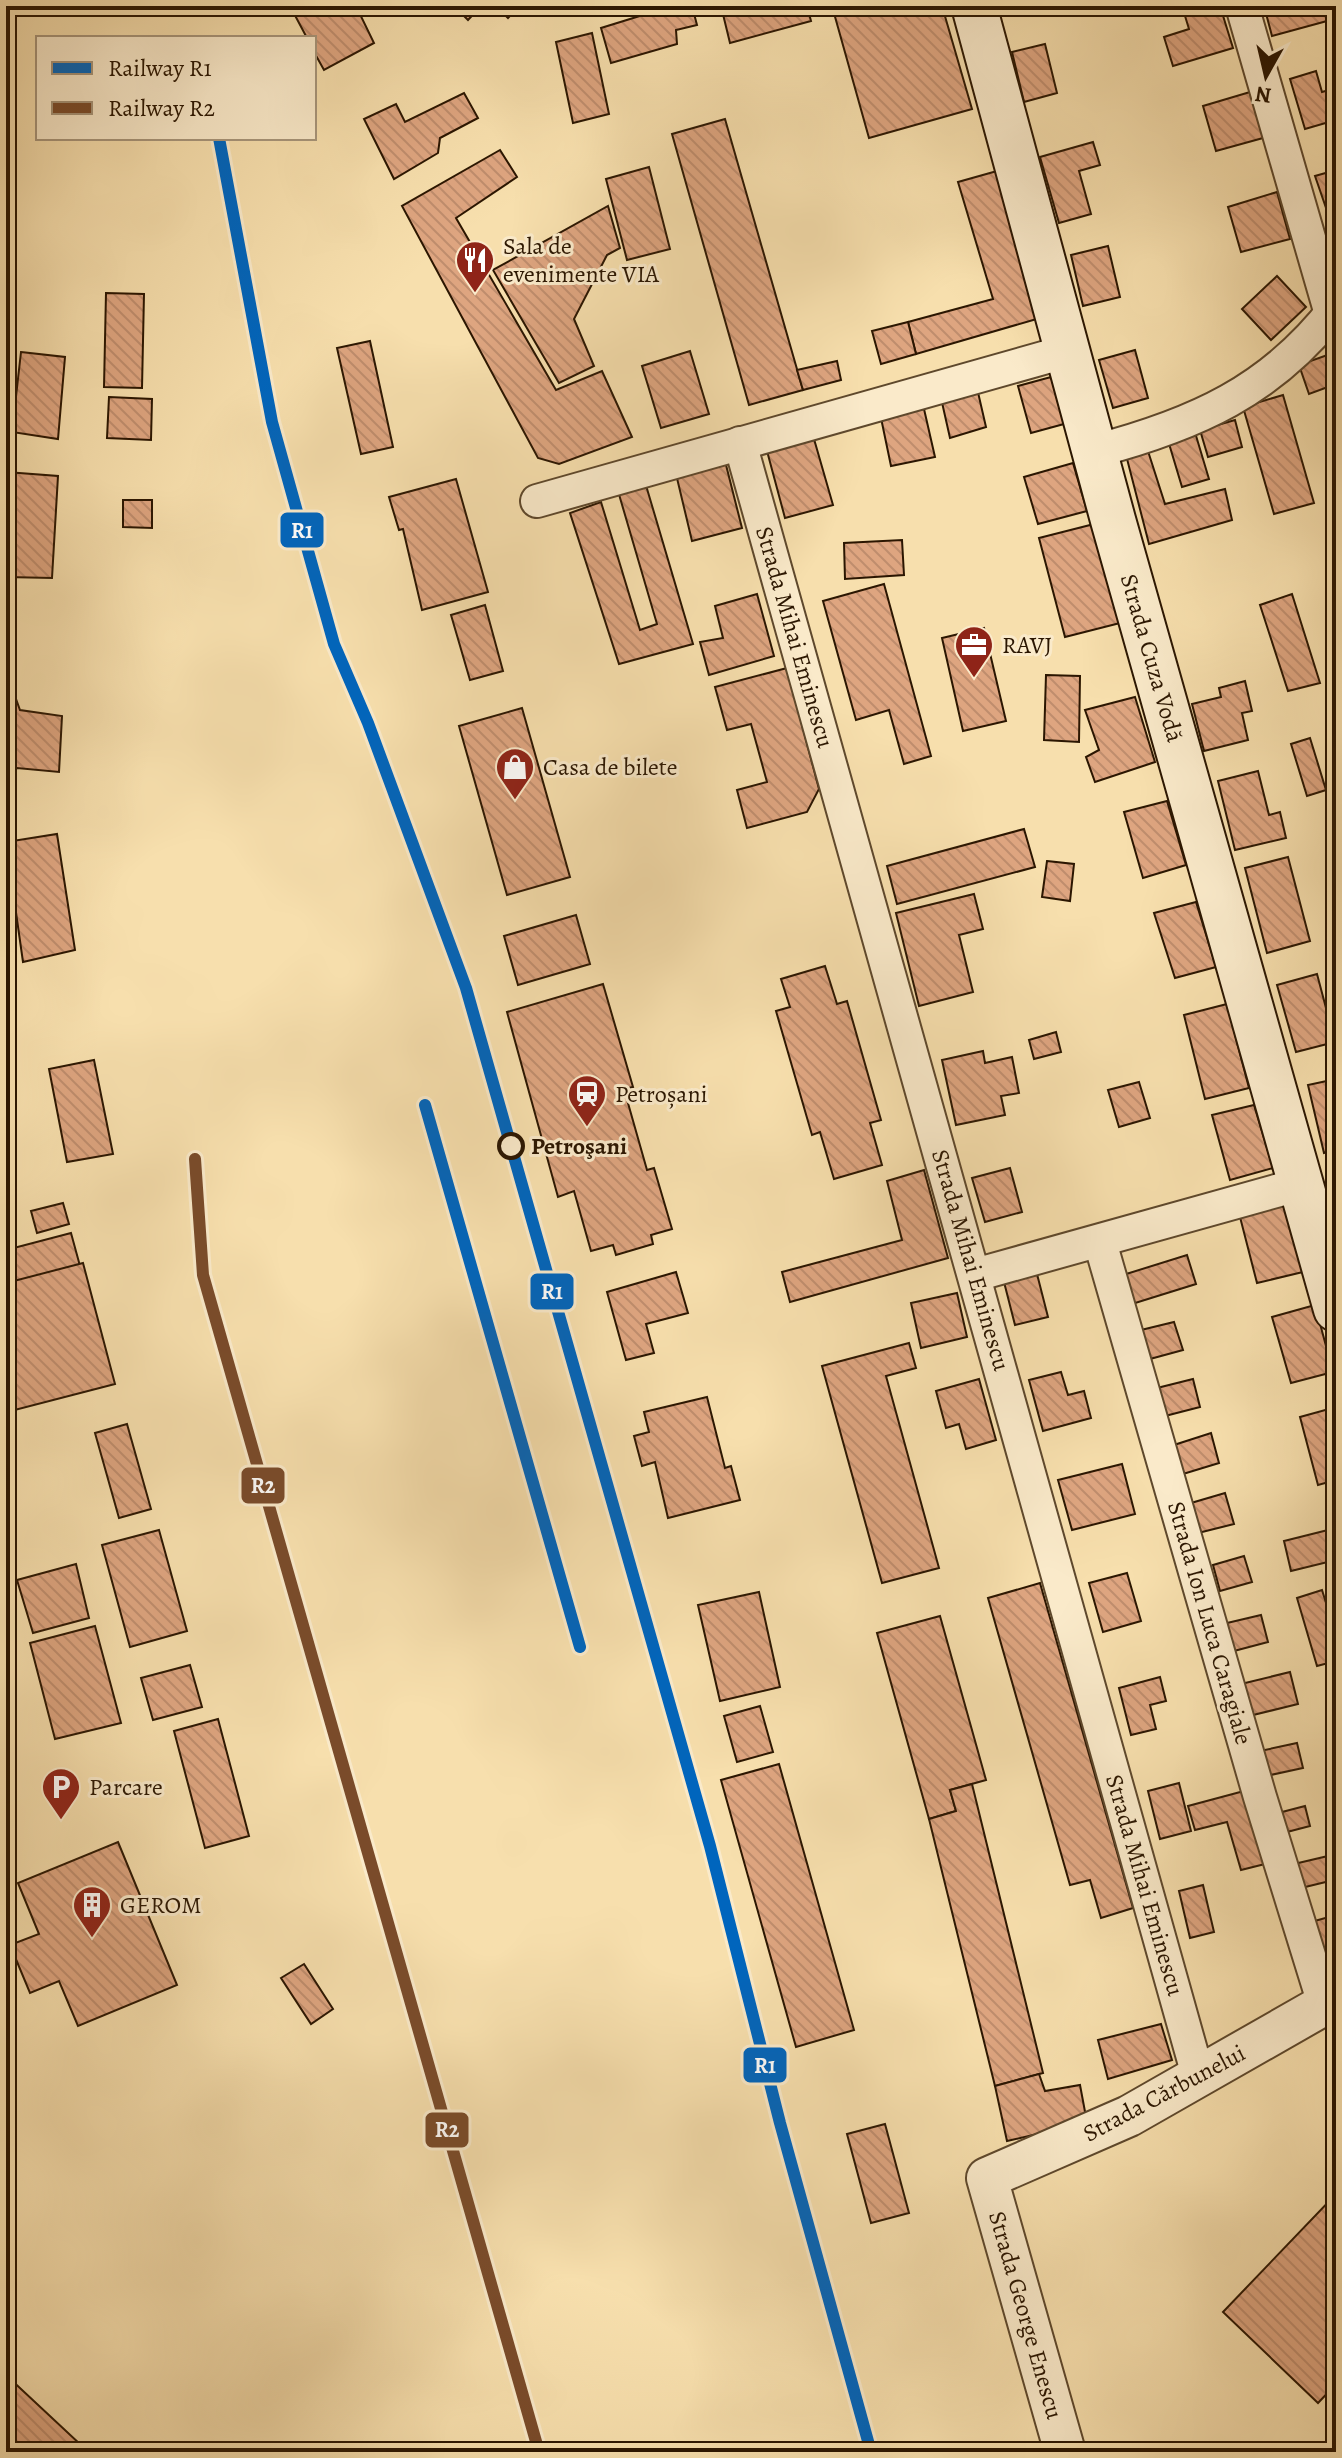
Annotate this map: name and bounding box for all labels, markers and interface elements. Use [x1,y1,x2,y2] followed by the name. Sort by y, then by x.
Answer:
[36,36,316,140] legend
[1226,36,1306,116] north arrow
[108,52,212,84] text: Railway R1
[1253,79,1273,111] text: N
[108,92,215,124] text: Railway R2
[503,230,660,290] place label: Sala de evenimente VIA
[454,239,496,294] restaurant icon: Sala de evenimente VIA
[279,511,325,549] line badge: R1
[291,516,313,546] text: R1
[748,523,842,751] street label: Strada Mihai Eminescu
[1113,570,1192,747] street label: Strada Cuza Vodă
[953,624,995,679] office icon: RAVJ
[1002,629,1052,661] place label: RAVJ
[494,746,536,801] shop icon: Casa de bilete
[543,751,677,783] place label: Casa de bilete
[566,1073,608,1128] station icon: Petroșani
[615,1078,707,1110] place label: Petroșani
[531,1130,627,1162] place label: Petroşani
[498,1133,524,1159] marker: Petroşani
[924,1146,1018,1374] street label: Strada Mihai Eminescu
[529,1272,575,1311] line badge: R1
[541,1277,563,1307] text: R1
[240,1466,286,1505] line badge: R2
[251,1471,276,1501] text: R2
[1160,1498,1260,1748] street label: Strada Ion Luca Caragiale
[40,1766,82,1821] parking icon: Parcare
[89,1771,163,1803] place label: Parcare
[1098,1771,1192,1999] street label: Strada Mihai Eminescu
[71,1884,113,1939] building icon: GEROM
[120,1889,202,1921] place label: GEROM
[1077,2037,1251,2149] street label: Strada Cărbunelui
[742,2046,788,2084] line badge: R1
[754,2051,776,2081] text: R1
[424,2111,470,2149] line badge: R2
[435,2115,460,2145] text: R2
[981,2207,1071,2423] street label: Strada George Enescu

